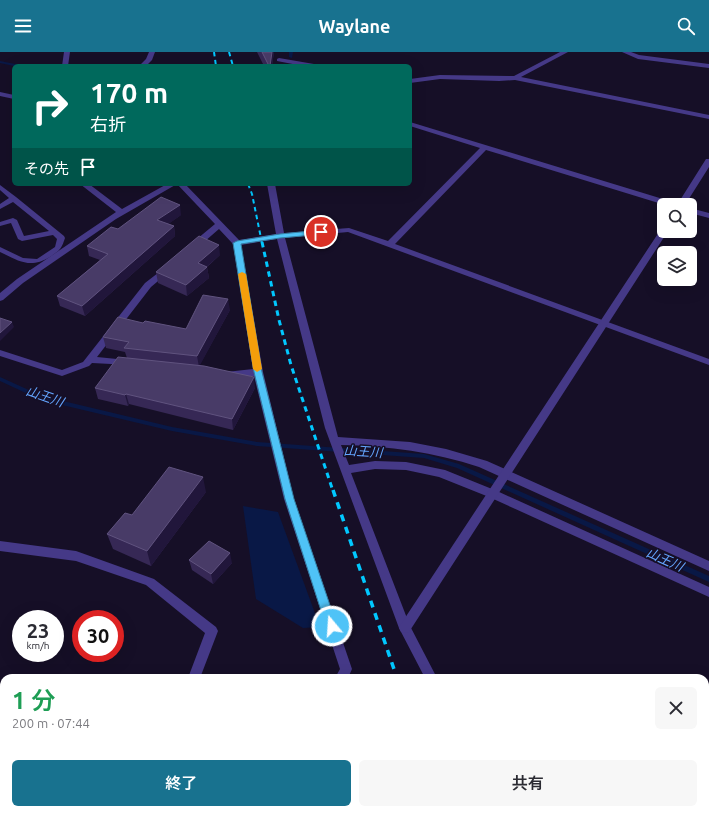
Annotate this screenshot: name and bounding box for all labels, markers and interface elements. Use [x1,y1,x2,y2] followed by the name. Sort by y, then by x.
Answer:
[12,15,34,37] icon: menu
[675,15,697,37] icon: search
[319,16,390,36] text: Waylane
[90,77,168,108] text: 170 m
[24,80,76,132] icon: right
[90,114,126,134] text: 右折
[77,156,99,178] icon: arrive
[24,160,69,177] text: その先
[657,198,697,286] map controls
[657,198,697,238] button: search
[304,215,338,249] pin
[310,221,332,243] icon: arrive
[657,246,697,286] button: layers
[24,383,68,410] water label: 山王川
[343,443,385,459] water label: 山王川
[644,545,687,574] water label: 山王川
[311,605,353,647] position arrow
[72,610,124,662] speed limit sign: 30
[27,619,49,642] text: 23
[26,640,50,651] text: km/h
[12,687,55,714] text: 1 分
[655,687,697,729] button: close
[12,716,90,730] text: 200 m · 07:44
[12,760,351,806] button: 終了
[359,760,697,806] button: 共有

